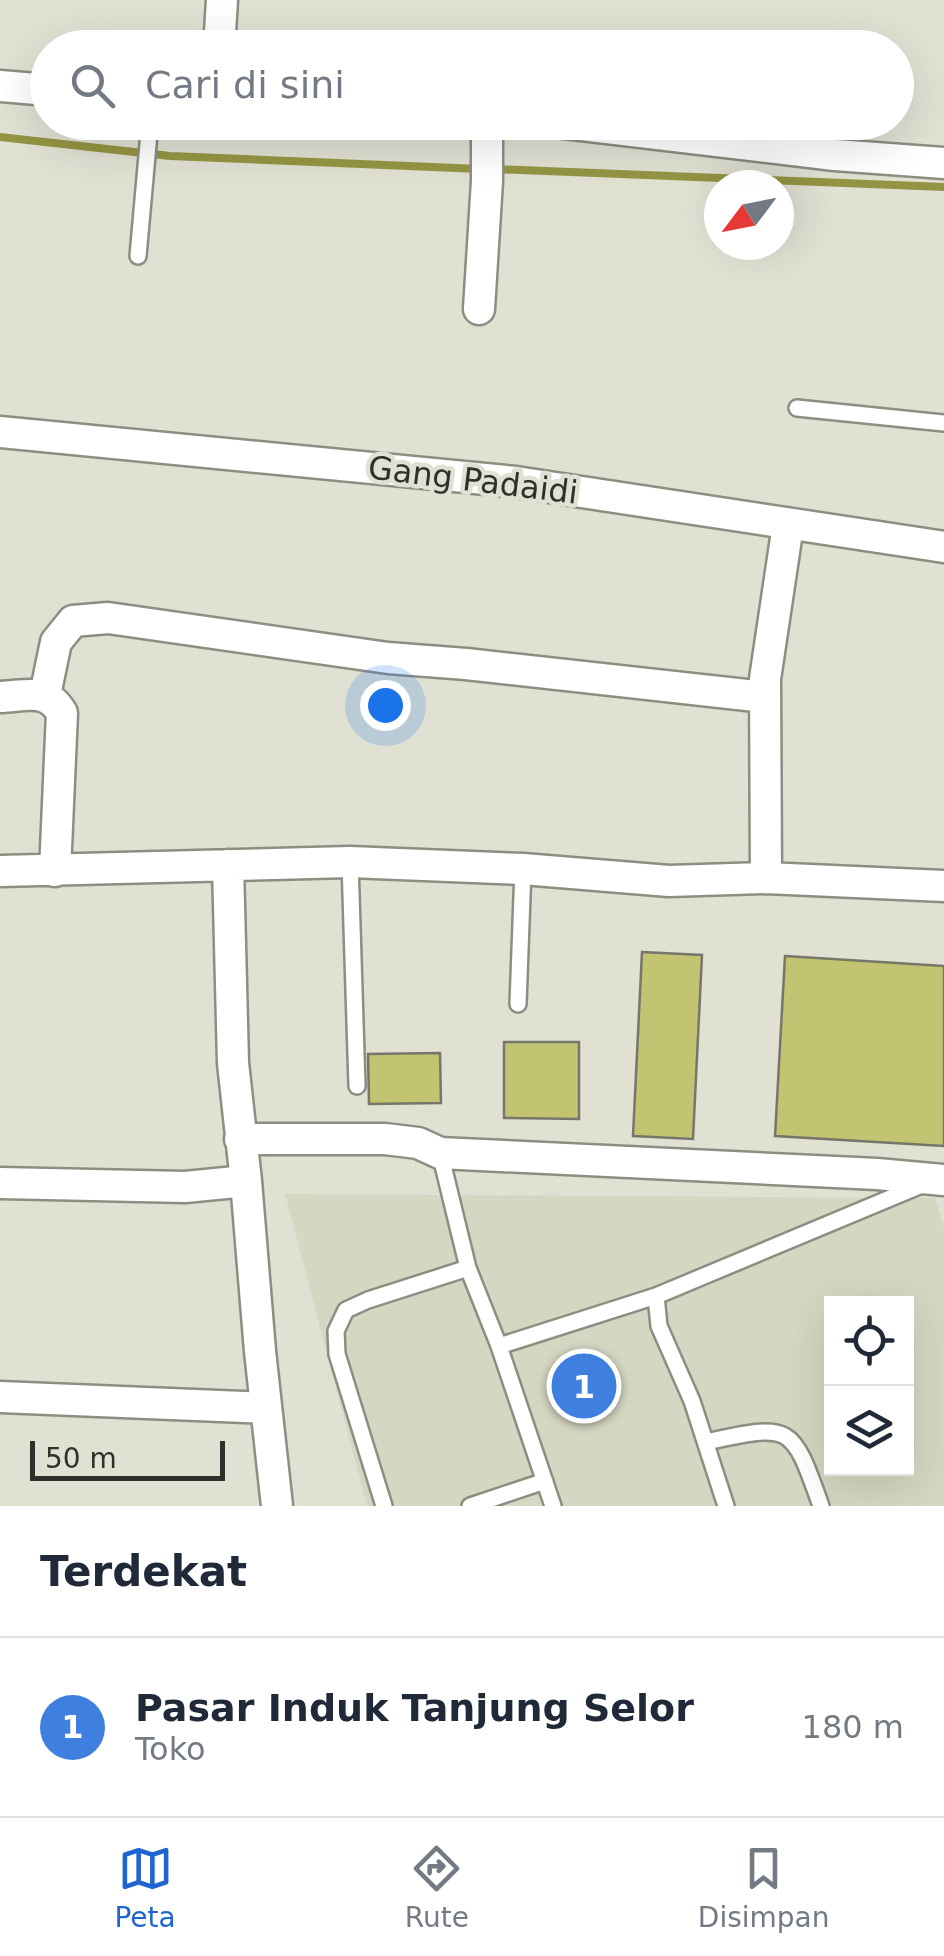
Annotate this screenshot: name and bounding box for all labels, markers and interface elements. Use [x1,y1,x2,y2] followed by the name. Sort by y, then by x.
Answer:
[30,30,914,140] search box
[65,58,120,113] icon: search
[145,63,345,107] text: Cari di sini
[704,170,794,260] north arrow
[366,448,580,512] street label: Gang Padaidi
[360,680,411,731] your location
[824,1296,914,1476] map controls
[824,1296,914,1386] button: locate
[552,1348,616,1424] pin: 1
[824,1386,914,1476] button: layers
[30,1436,225,1480] scale bar
[45,1442,117,1475] text: 50 m
[40,1547,247,1596] text: Terdekat
[135,1686,694,1730] text: Pasar Induk Tanjung Selor
[61,1708,84,1746] text: 1
[802,1708,904,1746] text: 180 m
[135,1730,206,1768] text: Toko
[114,1841,176,1934] tab: Peta
[405,1841,469,1934] tab: Rute
[698,1841,830,1934] tab: Disimpan

